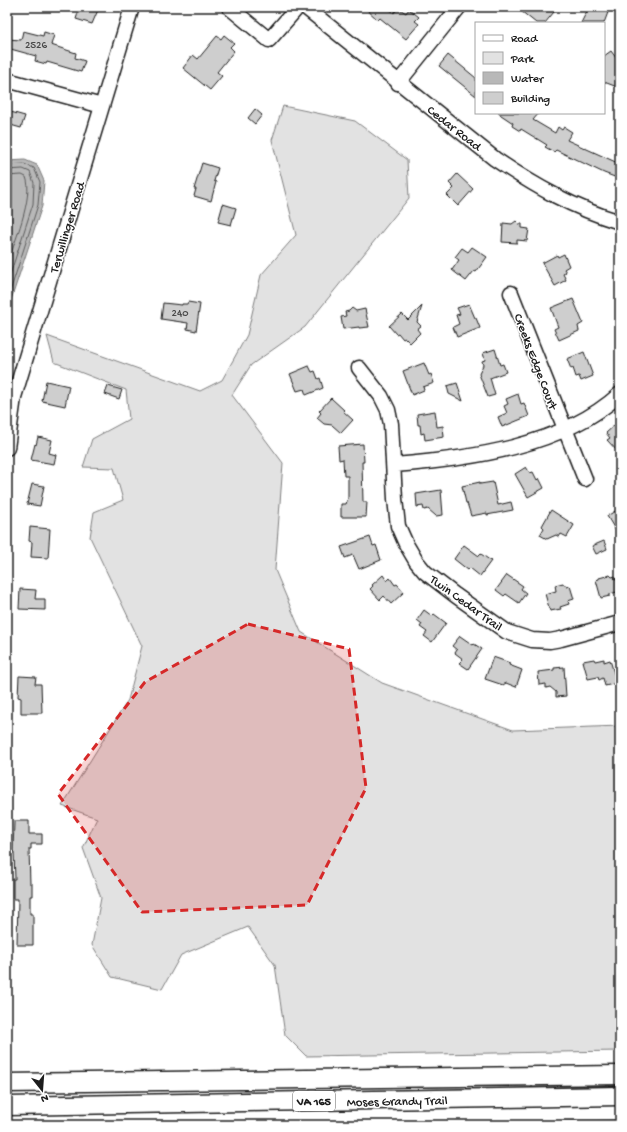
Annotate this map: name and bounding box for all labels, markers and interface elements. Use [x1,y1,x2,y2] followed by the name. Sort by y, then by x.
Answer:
[475,22,605,114] legend
[511,33,538,47] text: Road
[25,40,47,52] house number: 2526
[510,53,536,67] text: Park
[511,73,545,87] text: Water
[510,93,550,107] text: Building
[423,103,485,156] street label: Cedar Road
[47,179,90,276] street label: Terwillinger Road
[172,308,188,320] house number: 240
[509,312,560,414] street label: Creeks Edge Court
[426,572,505,635] street label: Twin Cedar Trail
[22,1070,62,1110] north arrow
[39,1091,50,1104] text: N
[293,1091,335,1111] road number: VA 165
[346,1094,448,1111] street label: Moses Grandy Trail

